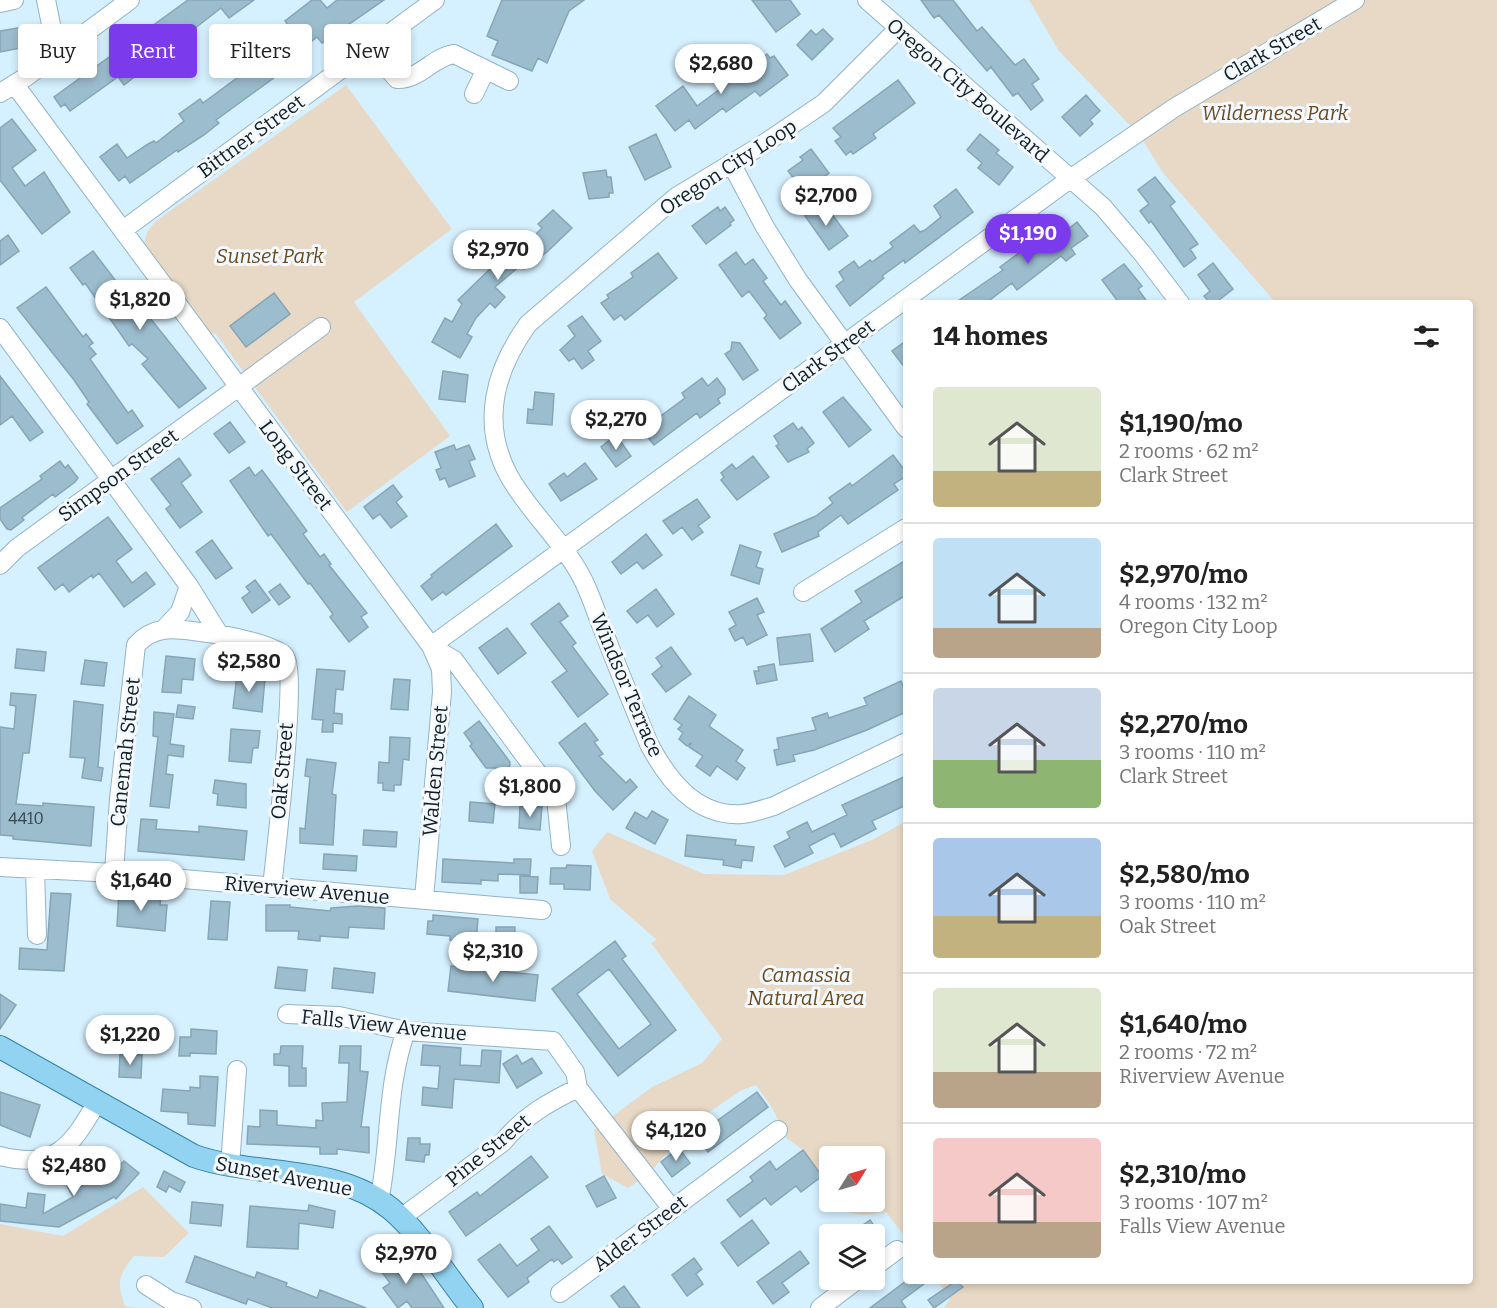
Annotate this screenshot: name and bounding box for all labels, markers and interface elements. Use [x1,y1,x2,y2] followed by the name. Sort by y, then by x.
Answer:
[1219,11,1325,87] street label: Clark Street
[882,13,1054,167] street label: Oregon City Boulevard
[18,24,97,78] chip: Buy
[109,24,197,78] chip: Rent
[209,24,312,78] chip: Filters
[324,24,411,78] chip: New
[672,44,770,95] pin: $2,680
[689,51,753,75] text: $2,680
[193,89,309,183] street label: Bittner Street
[1202,101,1349,125] park label: Wilderness Park
[655,114,801,220] street label: Oregon City Loop
[777,176,875,227] pin: $2,700
[795,183,857,207] text: $2,700
[979,214,1077,265] pin: $1,190
[999,221,1057,245] text: $1,190
[449,230,547,281] pin: $2,970
[467,237,529,261] text: $2,970
[216,244,324,268] park label: Sunset Park
[91,280,189,331] pin: $1,820
[109,287,171,311] text: $1,820
[777,314,879,398] street label: Clark Street
[1410,320,1443,353] icon: filters
[933,321,1048,352] text: 14 homes
[567,400,665,451] pin: $2,270
[585,407,647,431] text: $2,270
[1119,408,1243,439] text: $1,190/mo
[981,411,1053,483] icon: home
[254,415,338,515] street label: Long Street
[53,423,183,527] street label: Simpson Street
[1119,439,1259,463] text: 2 rooms · 62 m²
[1119,463,1228,487] text: Clark Street
[1119,559,1248,590] text: $2,970/mo
[981,562,1053,634] icon: home
[1119,590,1268,614] text: 4 rooms · 132 m²
[586,609,668,761] street label: Windsor Terrace
[1119,614,1278,638] text: Oregon City Loop
[200,642,298,693] pin: $2,580
[217,649,281,673] text: $2,580
[105,676,145,828] street label: Canemah Street
[417,704,453,838] street label: Walden Street
[1119,709,1248,740] text: $2,270/mo
[981,712,1053,784] icon: home
[266,722,298,820] street label: Oak Street
[1119,740,1266,764] text: 3 rooms · 110 m²
[1119,764,1228,788] text: Clark Street
[481,767,579,818] pin: $1,800
[498,774,562,798] text: $1,800
[8,809,44,828] house number: 4410
[1119,859,1250,890] text: $2,580/mo
[92,861,190,912] pin: $1,640
[981,862,1053,934] icon: home
[110,868,172,892] text: $1,640
[223,871,391,909] street label: Riverview Avenue
[1119,890,1266,914] text: 3 rooms · 110 m²
[1119,914,1216,938] text: Oak Street
[444,932,542,983] pin: $2,310
[462,939,524,963] text: $2,310
[747,963,865,1010] park label: Camassia Natural Area
[300,1004,468,1046] street label: Falls View Avenue
[1119,1009,1247,1040] text: $1,640/mo
[981,1012,1053,1084] icon: home
[81,1015,179,1066] pin: $1,220
[100,1022,160,1046] text: $1,220
[1119,1040,1257,1064] text: 2 rooms · 72 m²
[1119,1064,1285,1088] text: Riverview Avenue
[441,1109,535,1191] street label: Pine Street
[627,1111,725,1162] pin: $4,120
[645,1118,707,1142] text: $4,120
[25,1146,123,1197] pin: $2,480
[819,1146,885,1212] north arrow
[819,1146,885,1290] map controls
[214,1151,354,1201] street label: Sunset Avenue
[42,1153,106,1177] text: $2,480
[1119,1159,1246,1190] text: $2,310/mo
[981,1162,1053,1234] icon: home
[588,1190,692,1276] street label: Alder Street
[1119,1190,1268,1214] text: 3 rooms · 107 m²
[1119,1214,1285,1238] text: Falls View Avenue
[819,1224,885,1290] button: layers
[357,1234,455,1285] pin: $2,970
[375,1241,437,1265] text: $2,970

